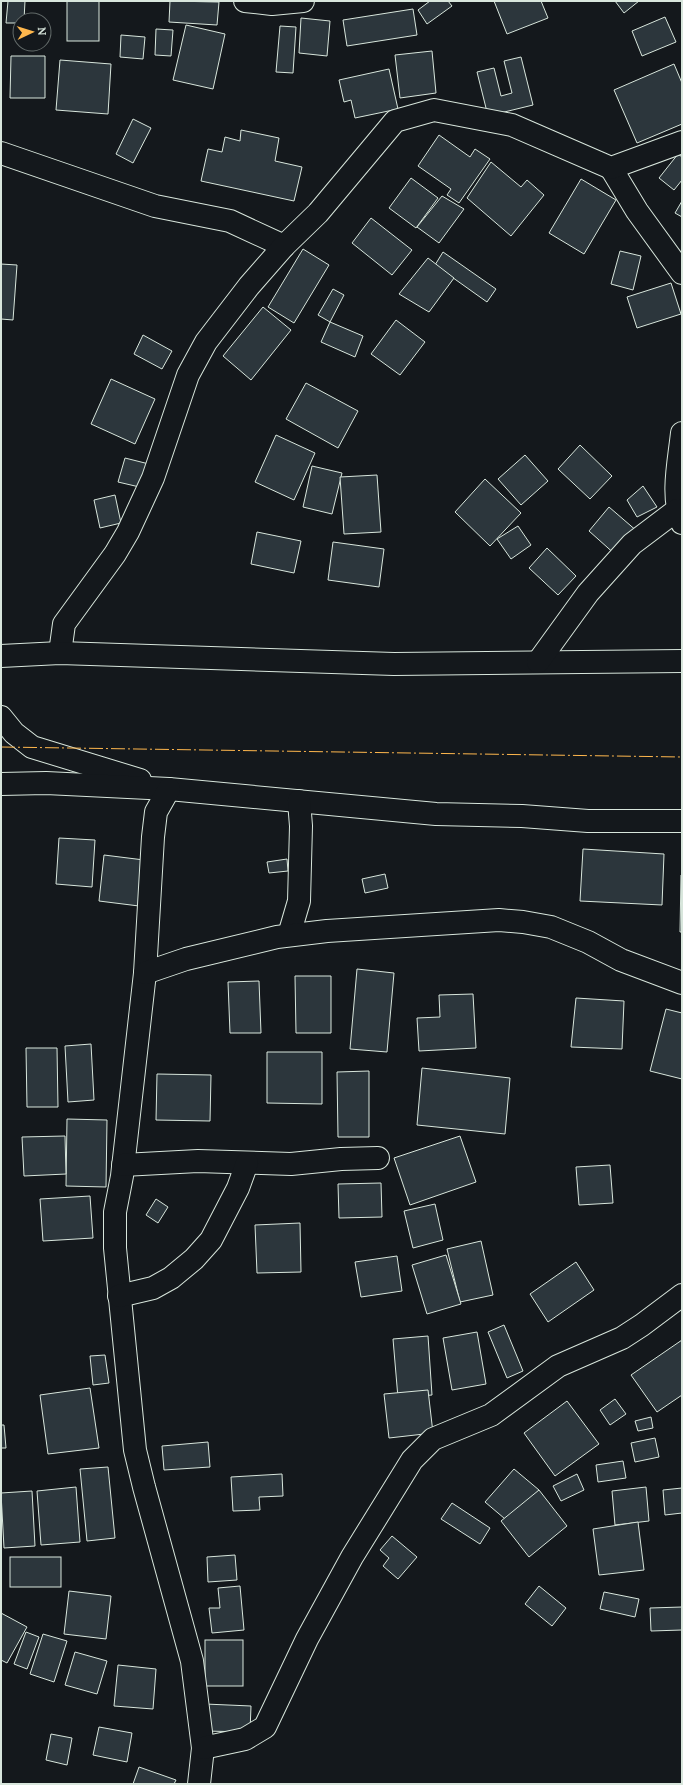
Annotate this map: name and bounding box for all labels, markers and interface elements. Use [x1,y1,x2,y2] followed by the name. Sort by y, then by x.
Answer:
[12,12,52,52] north arrow
[35,27,49,37] text: N

